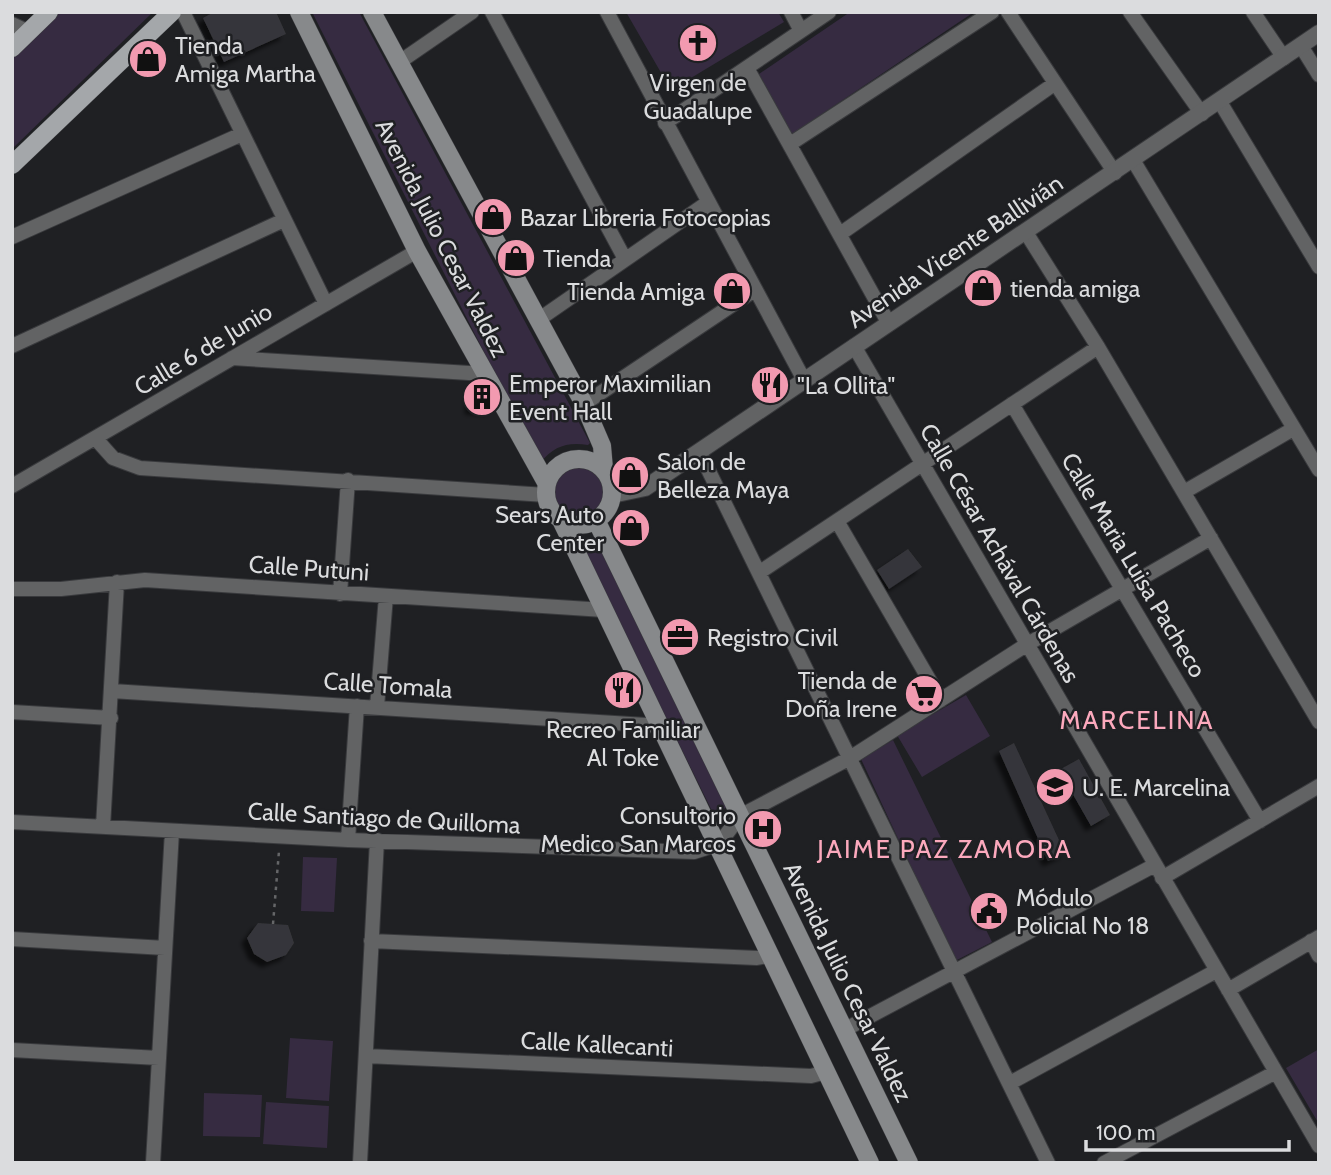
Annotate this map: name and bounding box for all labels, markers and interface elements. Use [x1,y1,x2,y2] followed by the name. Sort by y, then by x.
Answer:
[677,22,719,64] church icon: Virgen de Guadalupe
[175,31,316,88] place label: Tienda Amiga Martha
[127,38,169,80] shop icon: Tienda Amiga Martha
[644,68,752,125] place label: Virgen de Guadalupe
[369,114,515,362] street label: Avenida Julio Cesar Valdez
[842,168,1068,334] street label: Avenida Vicente Ballivián
[472,196,514,238] shop icon: Bazar Libreria Fotocopias
[520,203,771,232] place label: Bazar Libreria Fotocopias
[495,237,537,279] shop icon: Tienda
[543,244,612,273] place label: Tienda
[962,267,1004,309] shop icon: tienda amiga
[711,270,753,312] shop icon: Tienda Amiga
[1010,274,1141,303] place label: tienda amiga
[567,277,705,306] place label: Tienda Amiga
[129,297,277,401] street label: Calle 6 de Junio
[749,364,791,406] restaurant icon: "La Ollita"
[509,369,711,426] place label: Emperor Maximilian Event Hall
[797,371,895,400] place label: "La Ollita"
[461,376,503,418] building icon: Emperor Maximilian Event Hall
[914,418,1086,688] street label: Calle César Achával Cárdenas
[657,447,790,504] place label: Salon de Belleza Maya
[1055,447,1213,683] street label: Calle Maria Luisa Pacheco
[609,454,651,496] shop icon: Salon de Belleza Maya
[495,500,604,557] place label: Sears Auto Center
[610,507,652,549] shop icon: Sears Auto Center
[248,549,370,587] street label: Calle Putuni
[659,616,701,658] office icon: Registro Civil
[707,623,838,652] place label: Registro Civil
[323,666,454,704] street label: Calle Tomala
[785,666,897,723] place label: Tienda de Doña Irene
[602,669,644,711] restaurant icon: Recreo Familiar Al Toke
[903,673,945,715] supermarket icon: Tienda de Doña Irene
[1059,704,1215,736] district label: MARCELINA
[546,715,700,772] place label: Recreo Familiar Al Toke
[1034,766,1076,808] school or university icon: U. E. Marcelina
[1082,773,1230,802] place label: U. E. Marcelina
[247,796,522,840] street label: Calle Santiago de Quilloma
[540,801,736,858] place label: Consultorio Medico San Marcos
[742,808,784,850] hospital icon: Consultorio Medico San Marcos
[816,833,1073,865] district label: JAIME PAZ ZAMORA
[777,857,919,1107] street label: Avenida Julio Cesar Valdez
[1016,883,1149,940] place label: Módulo Policial No 18
[968,890,1010,932] public building icon: Módulo Policial No 18
[520,1026,674,1062] street label: Calle Kallecanti
[1086,1108,1289,1152] scale bar
[1096,1120,1155,1145] text: 100 m

